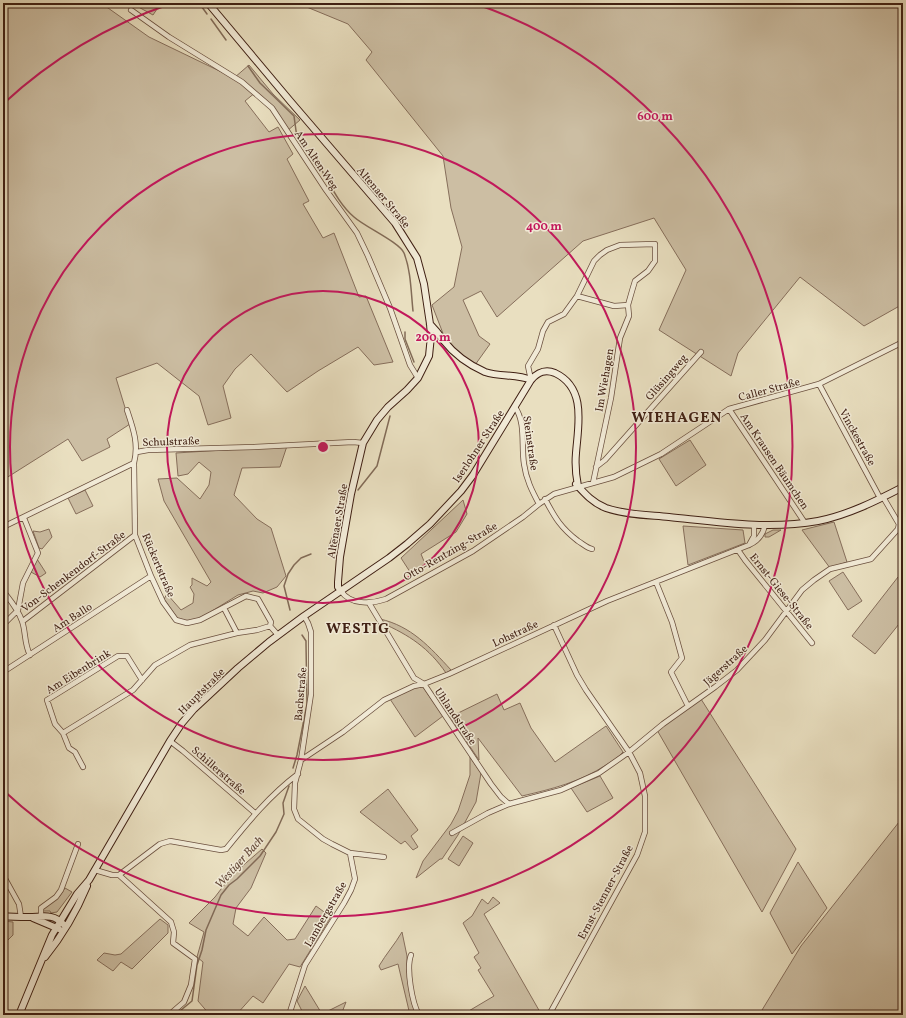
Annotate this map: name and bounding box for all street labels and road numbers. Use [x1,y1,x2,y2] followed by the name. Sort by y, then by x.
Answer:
[290,128,342,194] street label: Am Alten Weg
[353,164,413,232] street label: Altenaer Straße
[593,347,619,413] street label: Im Wiehagen
[643,351,692,404] street label: Glüsingweg
[737,375,802,406] street label: Caller Straße
[450,407,509,486] street label: Iserlohner Straße
[835,407,879,469] street label: Vinckestraße
[736,411,812,513] street label: Am Krausen Bäumchen
[518,415,541,472] street label: Steinstraße
[142,434,200,451] street label: Schulstraße
[325,483,352,560] street label: Altenaer Straße
[401,519,500,585] street label: Otto-Rentzing-Straße
[19,528,129,616] street label: Von-Schenkendorf-Straße
[137,531,178,600] street label: Rückertstraße
[745,551,816,633] street label: Ernst-Giese-Straße
[50,600,96,637] street label: Am Ballo
[490,617,541,651] street label: Lohstraße
[701,642,751,690] street label: Jägerstraße
[43,646,114,698] street label: Am Eibenbrink
[175,665,229,719] street label: Hauptstraße
[292,667,311,722] street label: Bachstraße
[430,685,479,748] street label: Uhlandstraße
[188,743,248,799] street label: Schillerstraße
[575,843,638,943] street label: Ernst-Stenner-Straße
[301,879,351,950] street label: Lambergstraße

